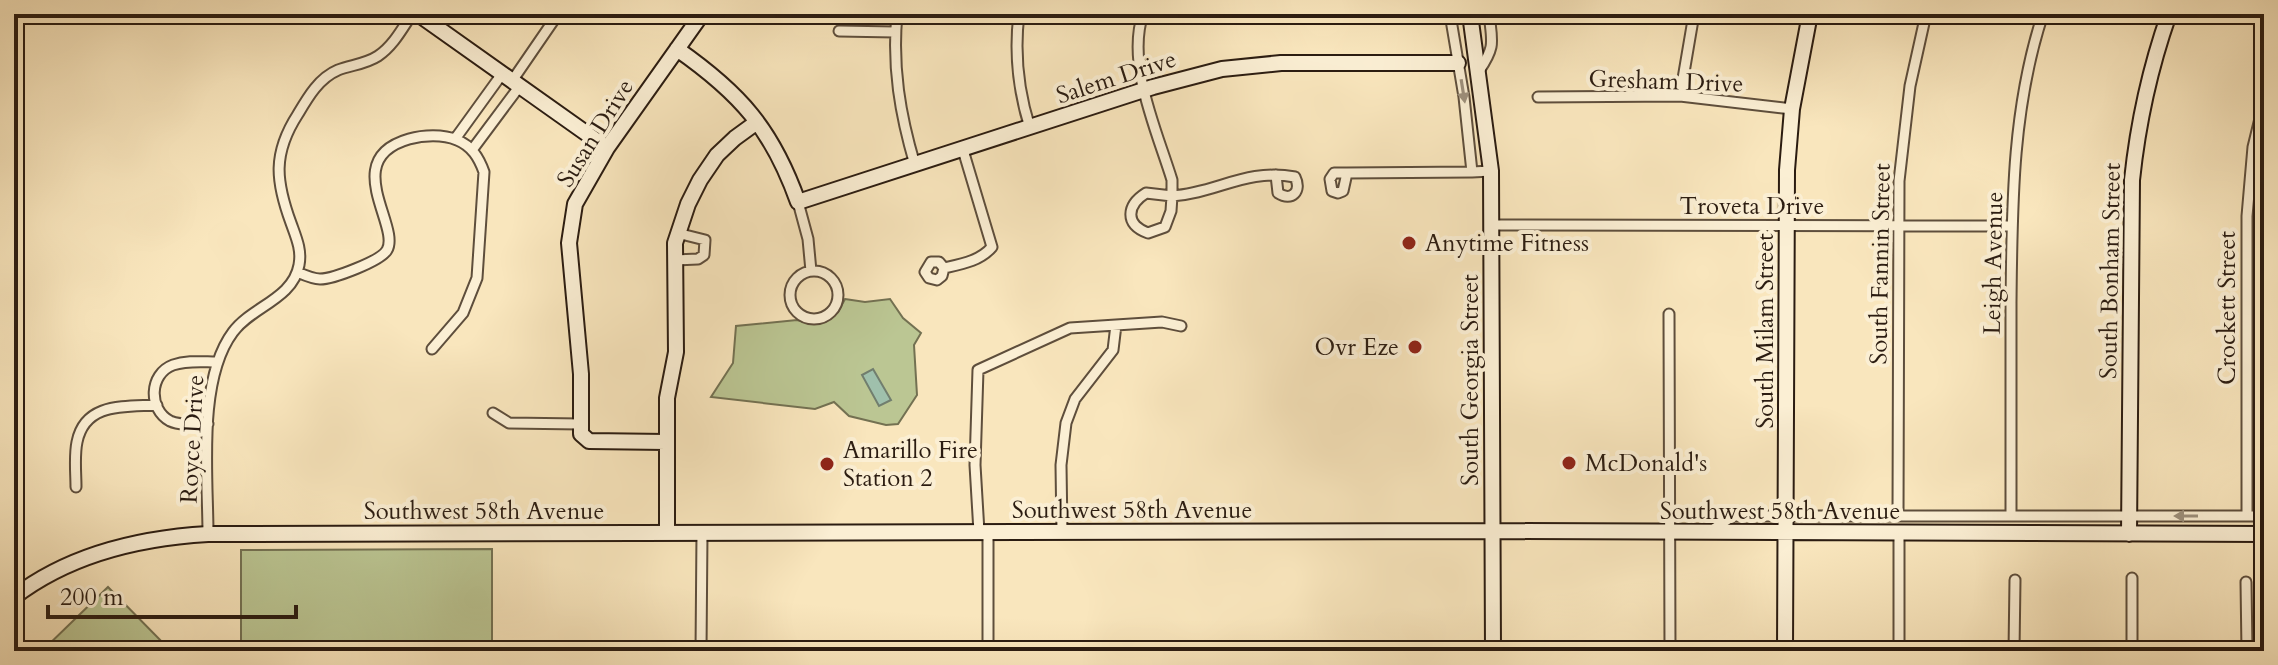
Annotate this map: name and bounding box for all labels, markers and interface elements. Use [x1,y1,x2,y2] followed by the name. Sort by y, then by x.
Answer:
[1052,43,1180,112] street label: Salem Drive
[1588,62,1744,101] street label: Gresham Drive
[549,73,642,194] street label: Susan Drive
[1457,79,1470,104] one-way arrow
[2092,162,2129,379] street label: South Bonham Street
[1862,163,1899,365] street label: South Fannin Street
[1680,190,1824,223] street label: Troveta Drive
[1976,191,2011,335] street label: Leigh Avenue
[1425,227,1589,260] place label: Anytime Fitness
[2211,231,2244,385] street label: Crockett Street
[1749,233,1782,429] street label: South Milam Street
[1400,234,1418,252] marker: Anytime Fitness
[1454,274,1487,486] street label: South Georgia Street
[1314,331,1399,364] place label: Ovr Eze
[1406,338,1424,356] marker: Ovr Eze
[173,374,212,504] street label: Royce Drive
[843,434,978,495] place label: Amarillo Fire Station 2
[1585,447,1707,480] place label: McDonald's
[1560,454,1578,472] marker: McDonald's
[818,455,836,473] marker: Amarillo Fire Station 2
[1012,494,1252,527] street label: Southwest 58th Avenue
[364,495,604,528] street label: Southwest 58th Avenue
[1660,495,1900,528] street label: Southwest 58th Avenue
[2173,510,2198,522] one-way arrow
[48,569,296,619] scale bar
[60,581,124,614] text: 200 m

